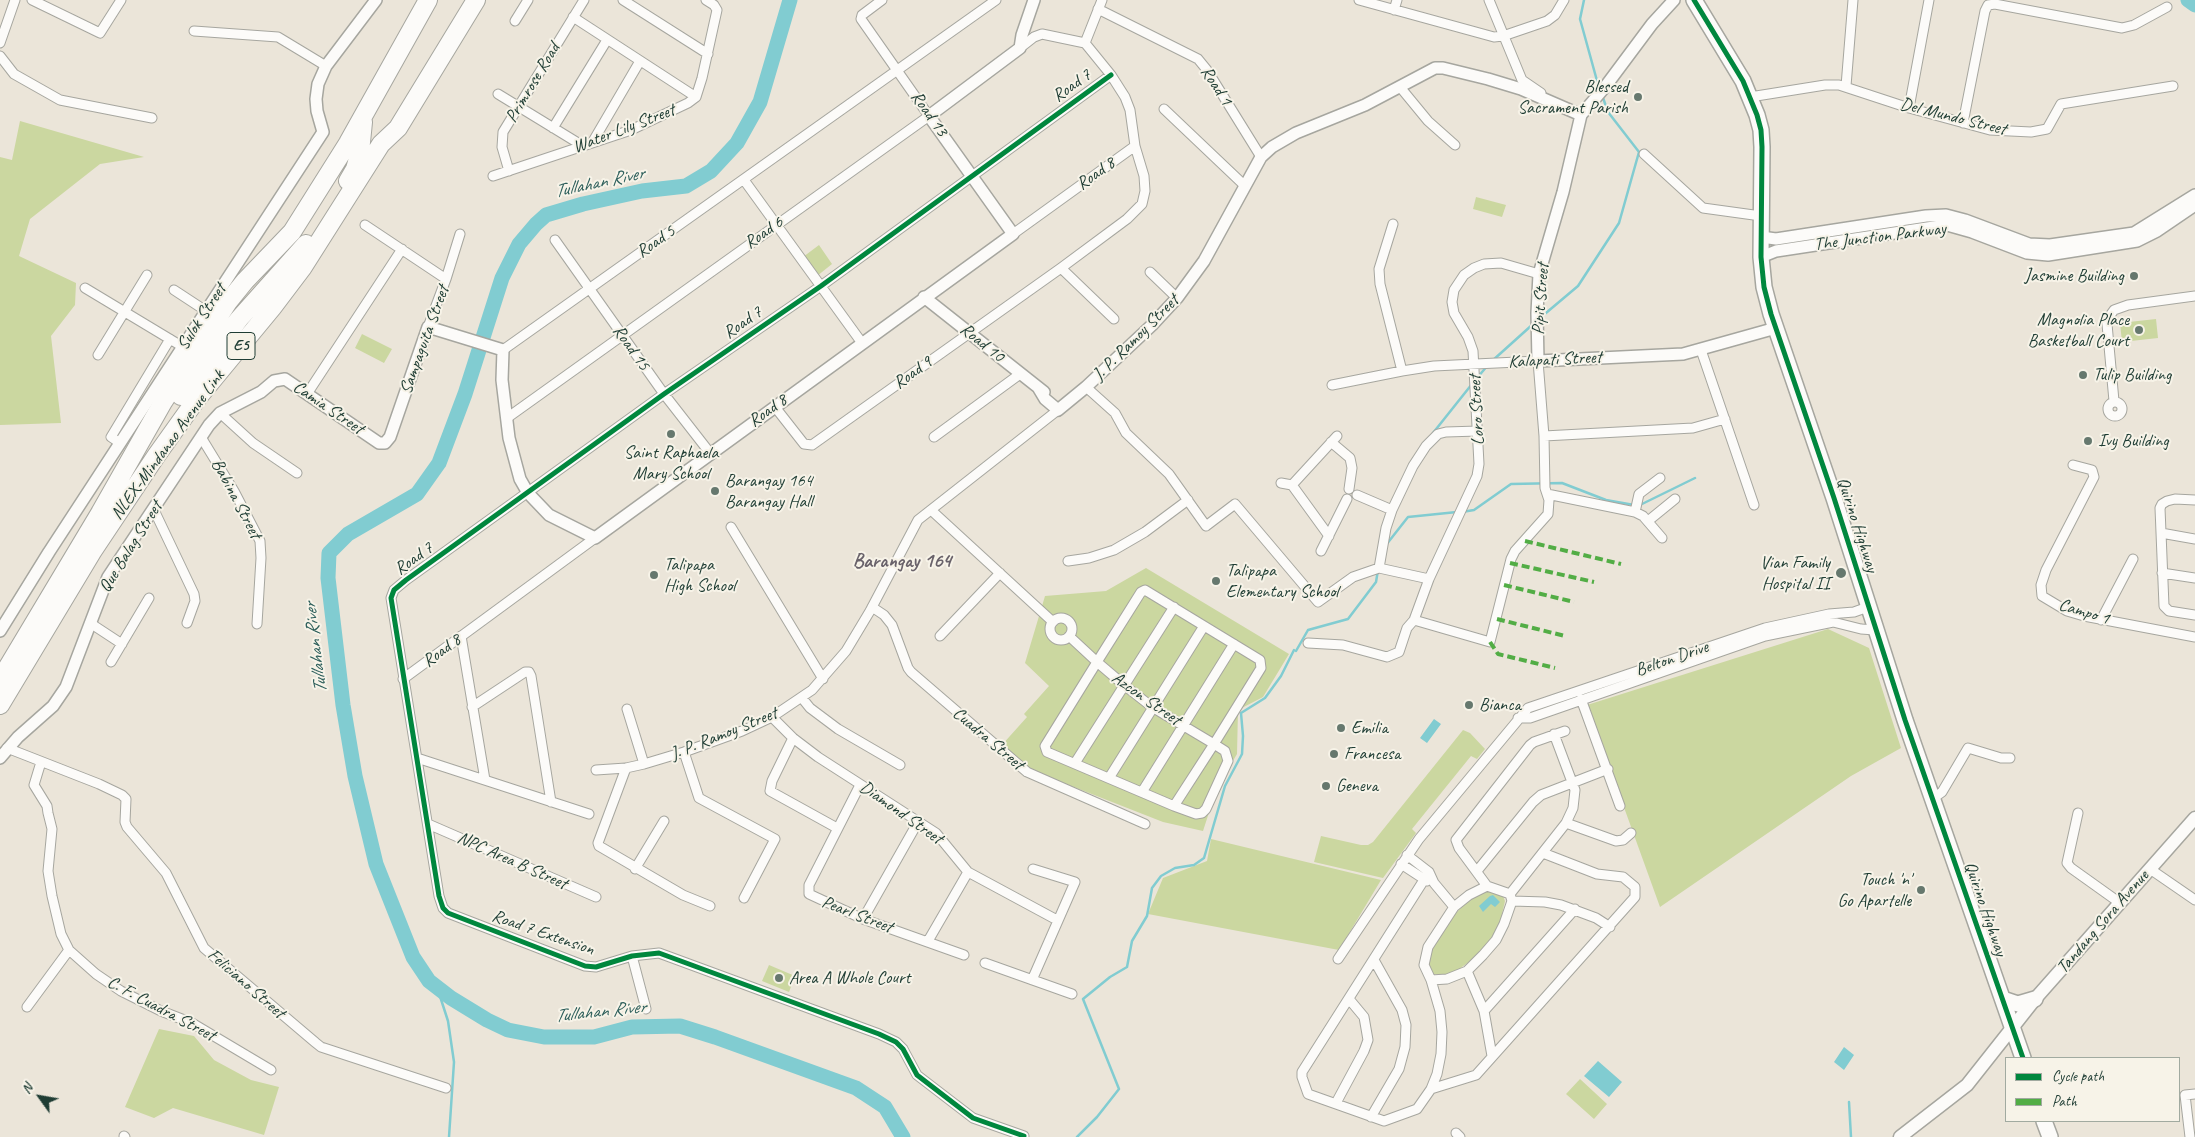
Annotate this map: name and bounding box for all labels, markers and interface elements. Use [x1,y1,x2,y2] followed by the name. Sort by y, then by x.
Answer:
[501,39,565,127] street label: Primrose Road
[1195,62,1237,110] street label: Road 1
[1048,65,1096,107] street label: Road 7
[1517,76,1628,118] place label: Blessed Sacrament Parish
[906,87,952,141] street label: Road 13
[1632,91,1644,103] marker: Blessed Sacrament Parish
[1898,93,2008,141] street label: Del Mundo Street
[570,100,678,158] street label: Water Lily Street
[1072,153,1120,195] street label: Road 8
[552,162,646,204] water label: Tullahan River
[740,212,788,254] street label: Road 6
[1813,218,1947,256] street label: The Junction Parkway
[632,221,680,263] street label: Road 5
[1528,263,1554,335] street label: Pipit Street
[2025,265,2124,287] place label: Jasmine Building
[2128,270,2140,282] marker: Jasmine Building
[173,280,231,354] street label: Sulok Street
[395,283,455,397] street label: Sampaguita Street
[1088,290,1184,386] street label: J. P. Ramoy Street
[719,302,767,344] street label: Road 7
[2028,309,2129,352] place label: Magnolia Place Basketball Court
[956,319,1008,367] street label: Road 10
[608,321,654,375] street label: Road 15
[2133,324,2145,336] marker: Magnolia Place Basketball Court
[227,332,255,360] road number: E5
[1508,347,1602,373] street label: Kalapati Street
[889,352,937,394] street label: Road 9
[2093,364,2171,386] place label: Tulip Building
[106,366,230,524] street label: NLEX-Mindanao Avenue Link
[2077,369,2089,381] marker: Tulip Building
[1464,374,1490,446] street label: Loro Street
[288,376,368,440] street label: Camia Street
[744,390,792,432] street label: Road 8
[665,428,677,440] marker: Saint Raphaela Mary School
[2098,430,2169,452] place label: Ivy Building
[2082,435,2094,447] marker: Ivy Building
[624,442,718,484] place label: Saint Raphaela Mary School
[206,455,266,543] street label: Babina Street
[725,470,813,512] place label: Barangay 164 Barangay Hall
[1831,475,1883,575] street label: Quirino Highway
[709,485,721,497] marker: Barangay 164 Barangay Hall
[94,497,168,597] street label: Que Balag Street
[390,538,438,580] street label: Road 7
[853,550,951,574] district label: Barangay 164
[1760,552,1830,594] place label: Vian Family Hospital II
[664,554,735,596] place label: Talipapa High School
[1226,560,1338,602] place label: Talipapa Elementary School
[1834,566,1848,580] marker: Vian Family Hospital II
[648,569,660,581] marker: Talipapa High School
[1210,575,1222,587] marker: Talipapa Elementary School
[2056,594,2112,630] street label: Campo 1
[299,601,333,695] water label: Tullahan River
[418,630,466,672] street label: Road 8
[1633,636,1711,682] street label: Belton Drive
[1107,667,1185,731] street label: Azcon Street
[1479,694,1521,716] place label: Bianca
[1463,699,1475,711] marker: Bianca
[667,703,781,765] street label: J. P. Ramoy Street
[948,703,1028,775] street label: Cuadra Street
[1351,717,1388,739] place label: Emilia
[1335,722,1347,734] marker: Emilia
[1344,743,1400,765] place label: Francesa
[1328,748,1340,760] marker: Francesa
[1336,775,1378,797] place label: Geneva
[855,776,947,850] street label: Diamond Street
[1320,780,1332,792] marker: Geneva
[454,827,570,895] street label: NPC Area B Street
[1959,859,2011,959] street label: Quirino Highway
[2052,866,2154,978] street label: Tandang Sora Avenue
[1838,869,1911,912] place label: Touch 'n' Go Apartelle
[1915,884,1927,896] marker: Touch 'n' Go Apartelle
[819,892,895,938] street label: Pearl Street
[489,905,597,961] street label: Road 7 Extension
[203,944,289,1024] street label: Feliciano Street
[789,967,911,989] place label: Area A Whole Court
[103,971,219,1047] street label: C. F. Cuadra Street
[773,972,785,984] marker: Area A Whole Court
[554,996,646,1028] water label: Tullahan River
[2005,1057,2180,1122] legend
[2052,1067,2104,1086] text: Cycle path
[15,1072,65,1122] north arrow
[17,1081,36,1097] text: N
[2052,1092,2077,1111] text: Path

